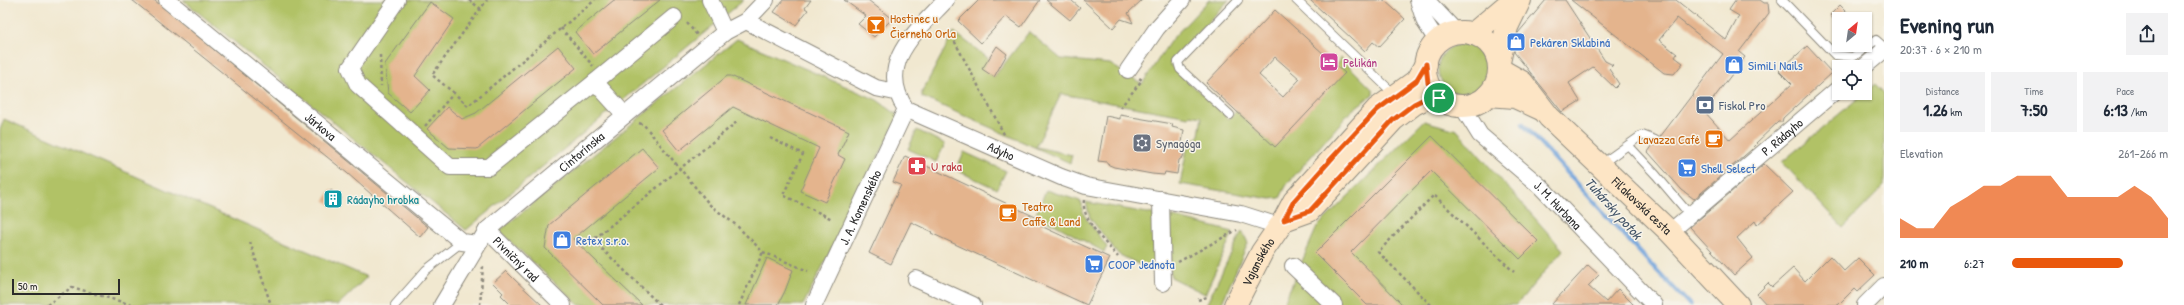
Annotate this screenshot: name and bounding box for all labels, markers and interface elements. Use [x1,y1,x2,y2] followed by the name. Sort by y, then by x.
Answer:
[890,9,956,42] place label: Hostinec u Čierneho Orla
[1900,10,1994,40] text: Evening run
[1832,12,1872,52] north arrow
[1832,12,1872,100] map controls
[2126,13,2168,55] button: share
[865,14,887,36] bar icon: Hostinec u Čierneho Orla
[1505,31,1527,53] shop icon: Pekáren Sklabiná
[1530,33,1610,51] place label: Pekáren Sklabiná
[1900,40,1982,58] text: 20:37 · 6 × 210 m
[1318,51,1340,73] hotel icon: Pelikán
[1343,53,1377,71] place label: Pelikán
[1723,54,1745,76] shop icon: SimiLi Nails
[1748,56,1803,74] place label: SimiLi Nails
[1832,60,1872,100] button: locate
[1422,81,1456,115] pin
[1926,84,1959,98] text: Distance
[2024,84,2044,98] text: Time
[2116,84,2134,98] text: Pace
[1428,87,1450,109] icon: arrive
[1694,94,1716,116] bank icon: Fiskol Pro
[1718,96,1765,114] place label: Fiskol Pro
[1923,98,1948,121] text: 1.26
[2020,98,2048,121] text: 7:50
[2103,98,2128,121] text: 6:13
[1948,105,1962,119] text: km
[2128,105,2147,119] text: /km
[301,108,340,145] street label: Járkova
[1757,114,1807,160] street label: P. Rádayho
[554,127,608,176] street label: Cintorínska
[1703,128,1725,150] cafe icon: Lavazza Café
[1638,130,1700,148] place label: Lavazza Café
[1131,132,1153,154] synagogue icon: Synagóga
[1156,134,1200,152] place label: Synagóga
[985,137,1018,165] street label: Adyho
[1900,144,1943,162] text: Elevation
[2118,144,2168,162] text: 261–266 m
[906,155,928,177] pharmacy icon: U raka
[931,157,962,175] place label: U raka
[1676,157,1698,179] supermarket icon: Shell Select
[1701,159,1756,177] place label: Shell Select
[835,167,885,248] street label: J. A. Komenského
[1607,172,1676,238] street label: Fiľakovská cesta
[1580,173,1648,245] water label: Tuhársky potok
[1530,176,1586,233] street label: J. M. Hurbana
[322,188,344,210] building icon: Rádayho hrobka
[347,190,419,208] place label: Rádayho hrobka
[1022,197,1080,230] place label: Teatro Caffe & Land
[997,202,1019,224] cafe icon: Teatro Caffe & Land
[551,229,573,251] shop icon: Retex s.r.o.
[576,231,629,249] place label: Retex s.r.o.
[489,232,543,286] street label: Pivničný rad
[1237,234,1278,289] street label: Vajanského
[1083,253,1105,275] supermarket icon: COOP Jednota
[1900,254,1928,272] text: 210 m
[1964,254,1985,272] text: 6:27
[1108,255,1175,273] place label: COOP Jednota
[12,277,120,296] scale bar
[18,279,38,293] text: 50 m

